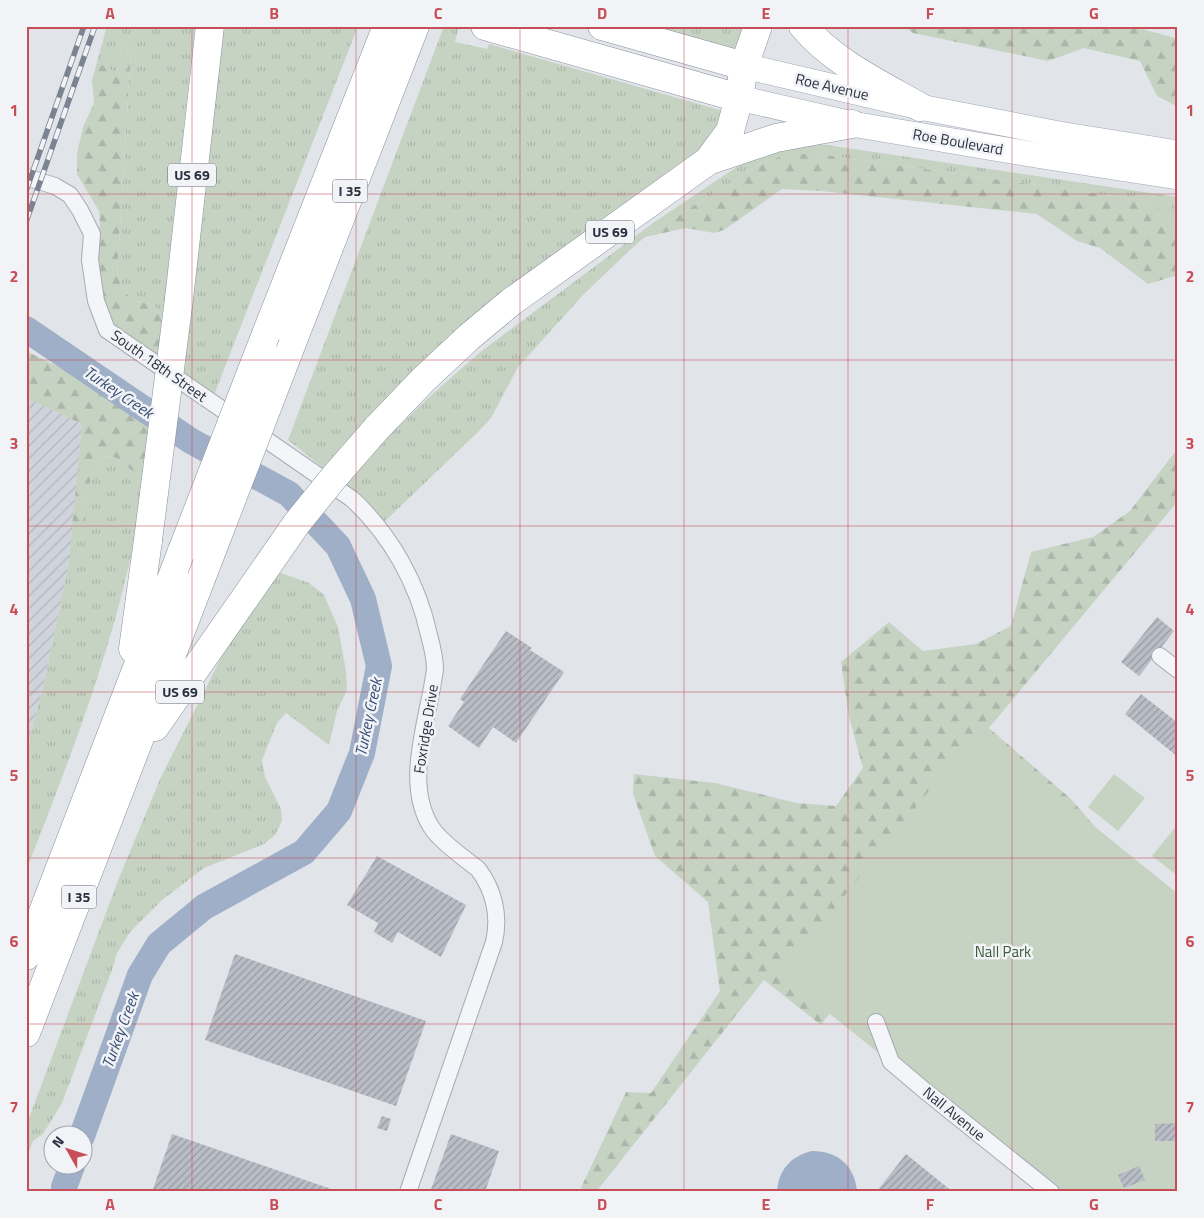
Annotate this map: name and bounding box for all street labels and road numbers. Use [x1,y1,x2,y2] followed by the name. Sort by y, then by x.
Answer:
[793,67,871,106] street label: Roe Avenue
[911,122,1005,161] street label: Roe Boulevard
[168,164,216,186] road number: US 69
[332,180,368,202] road number: I 35
[586,220,634,243] road number: US 69
[107,324,213,408] street label: South 18th Street
[156,680,204,704] road number: US 69
[407,683,444,775] street label: Foxridge Drive
[62,886,96,909] road number: I 35
[918,1081,991,1146] street label: Nall Avenue

